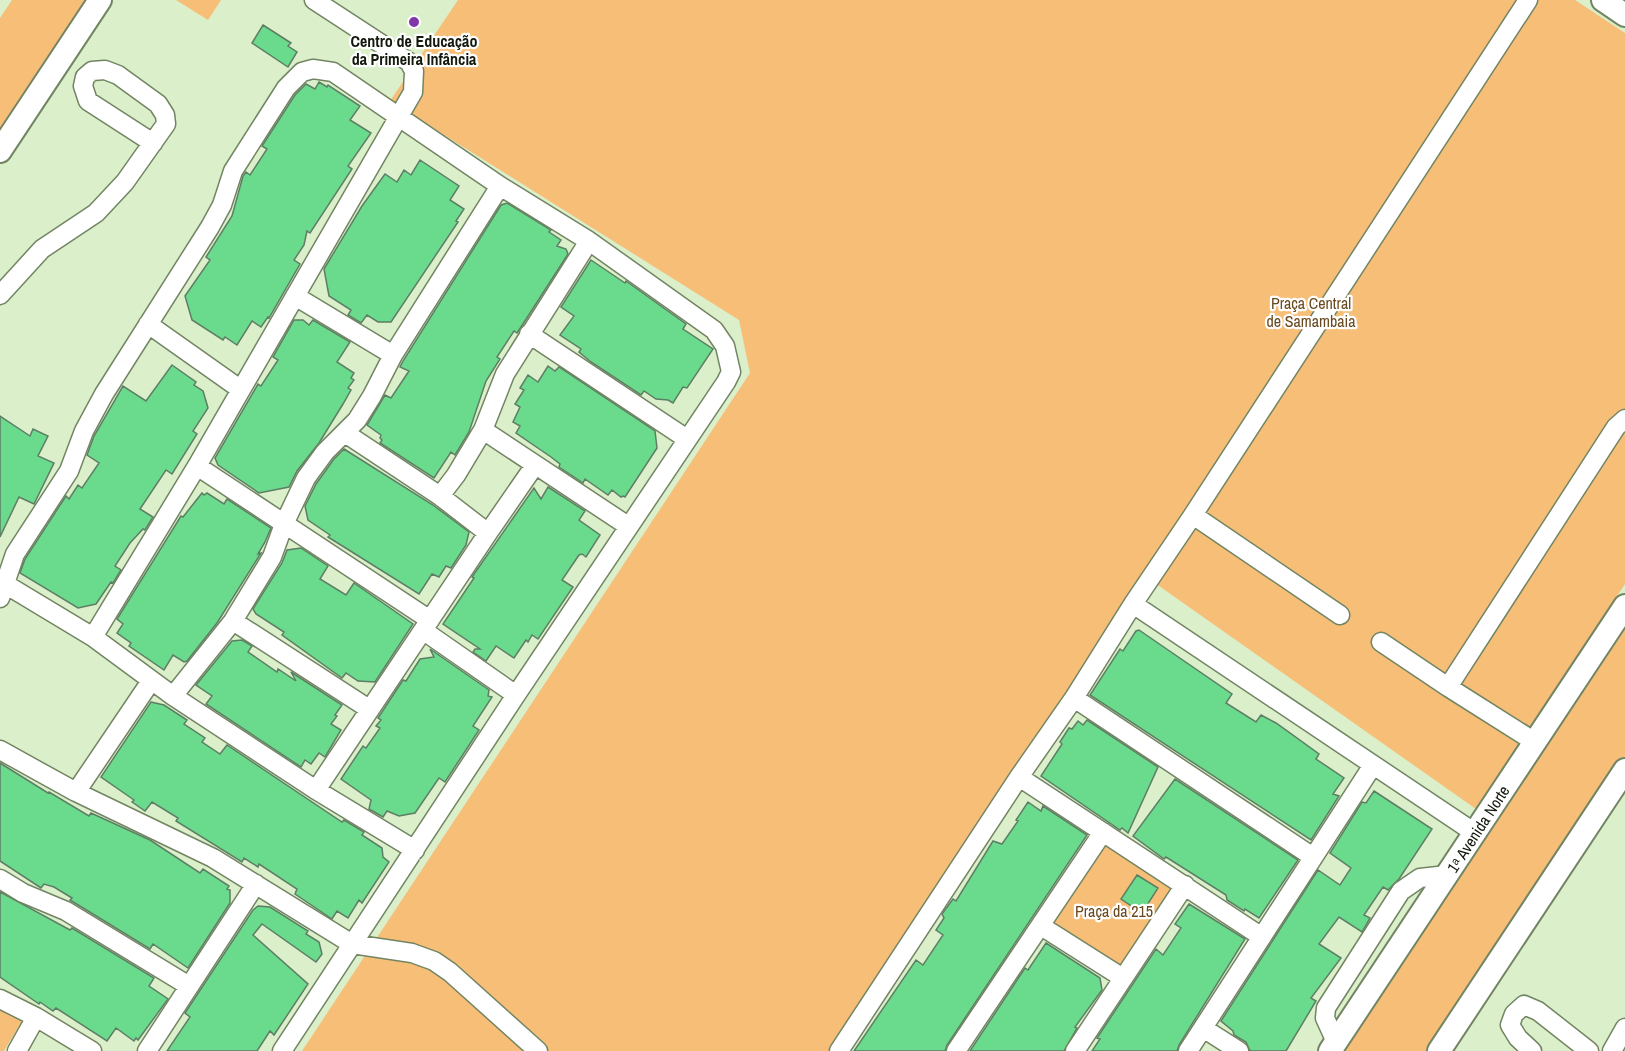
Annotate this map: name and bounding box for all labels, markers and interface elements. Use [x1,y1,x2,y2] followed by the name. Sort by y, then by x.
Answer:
[407,15,421,29] marker: Centro de Educação da Primeira Infância
[351,30,477,70] place label: Centro de Educação da Primeira Infância
[1267,292,1356,332] park label: Praça Central de Samambaia
[1442,781,1514,877] street label: 1ᵃ Avenida Norte
[1075,900,1153,922] park label: Praça da 215

